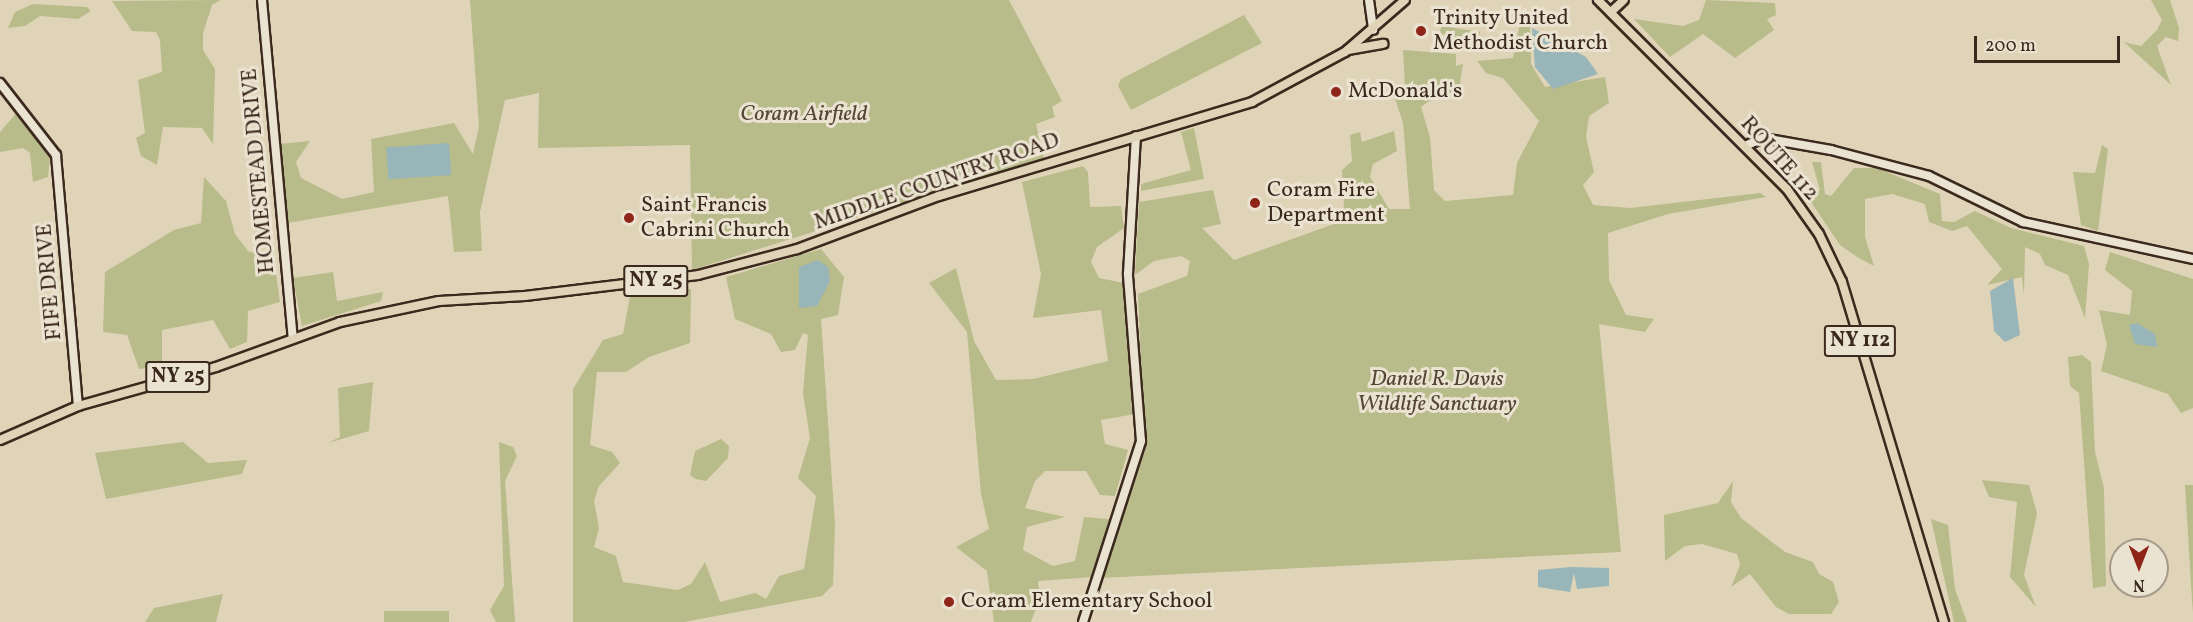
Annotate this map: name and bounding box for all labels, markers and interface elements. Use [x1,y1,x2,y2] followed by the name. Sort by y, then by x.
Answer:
[1433,5,1608,56] place label: Trinity United Methodist Church
[1414,24,1428,38] marker: Trinity United Methodist Church
[1977,24,2122,62] scale bar
[1985,34,2036,59] text: 200 m
[237,67,281,275] street label: HOMESTEAD DRIVE
[1348,79,1462,105] place label: McDonald's
[1329,85,1343,99] marker: McDonald's
[740,102,868,128] park label: Coram Airfield
[1734,111,1824,207] street label: ROUTE 112
[811,127,1063,237] street label: MIDDLE COUNTRY ROAD
[1267,177,1385,228] place label: Coram Fire Department
[641,192,790,243] place label: Saint Francis Cabrini Church
[1248,196,1262,210] marker: Coram Fire Department
[622,211,636,225] marker: Saint Francis Cabrini Church
[32,222,68,342] street label: FIFE DRIVE
[623,263,689,299] road number: NY 25
[1822,323,1898,359] road number: NY 112
[145,359,211,395] road number: NY 25
[1357,366,1517,418] park label: Daniel R. Davis Wildlife Sanctuary
[2109,538,2169,598] north arrow
[2133,573,2145,595] text: N
[961,589,1213,615] place label: Coram Elementary School
[942,595,956,609] marker: Coram Elementary School

